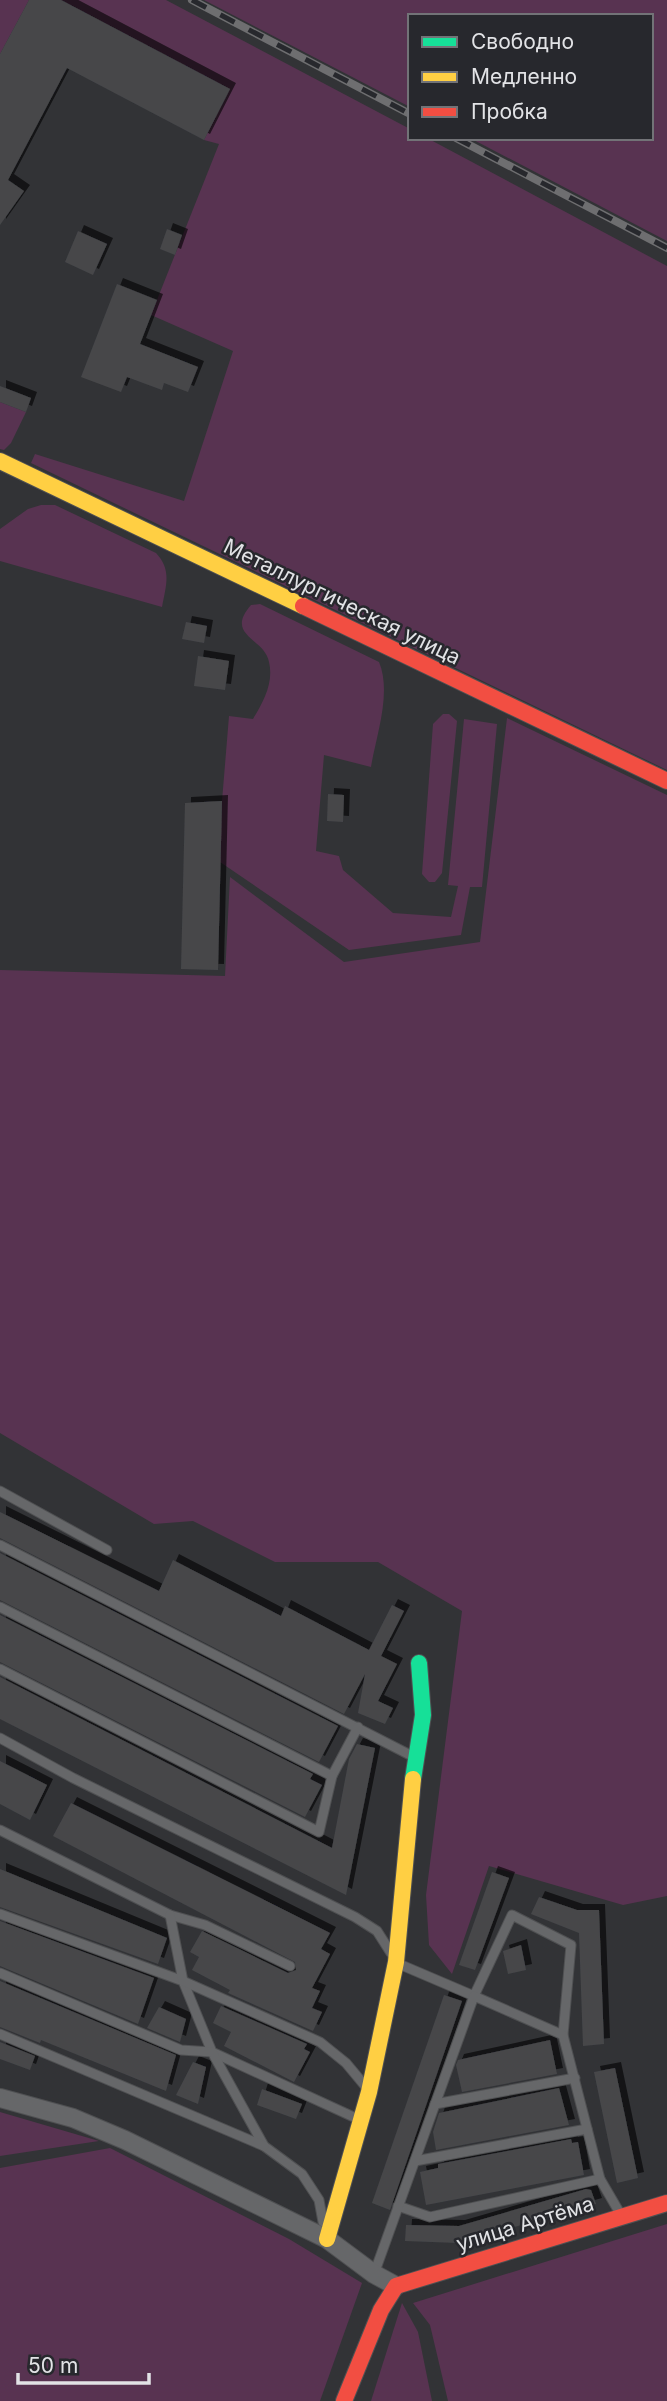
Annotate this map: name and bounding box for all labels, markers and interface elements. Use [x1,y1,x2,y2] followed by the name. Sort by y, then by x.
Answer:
[408,14,653,140] legend
[471,29,574,54] text: Свободно
[471,64,577,89] text: Медленно
[471,99,548,124] text: Пробка
[220,533,465,670] street label: Металлургическая улица
[453,2191,597,2256] street label: улица Артёма
[18,2342,149,2386] scale bar
[28,2353,78,2378] text: 50 m

